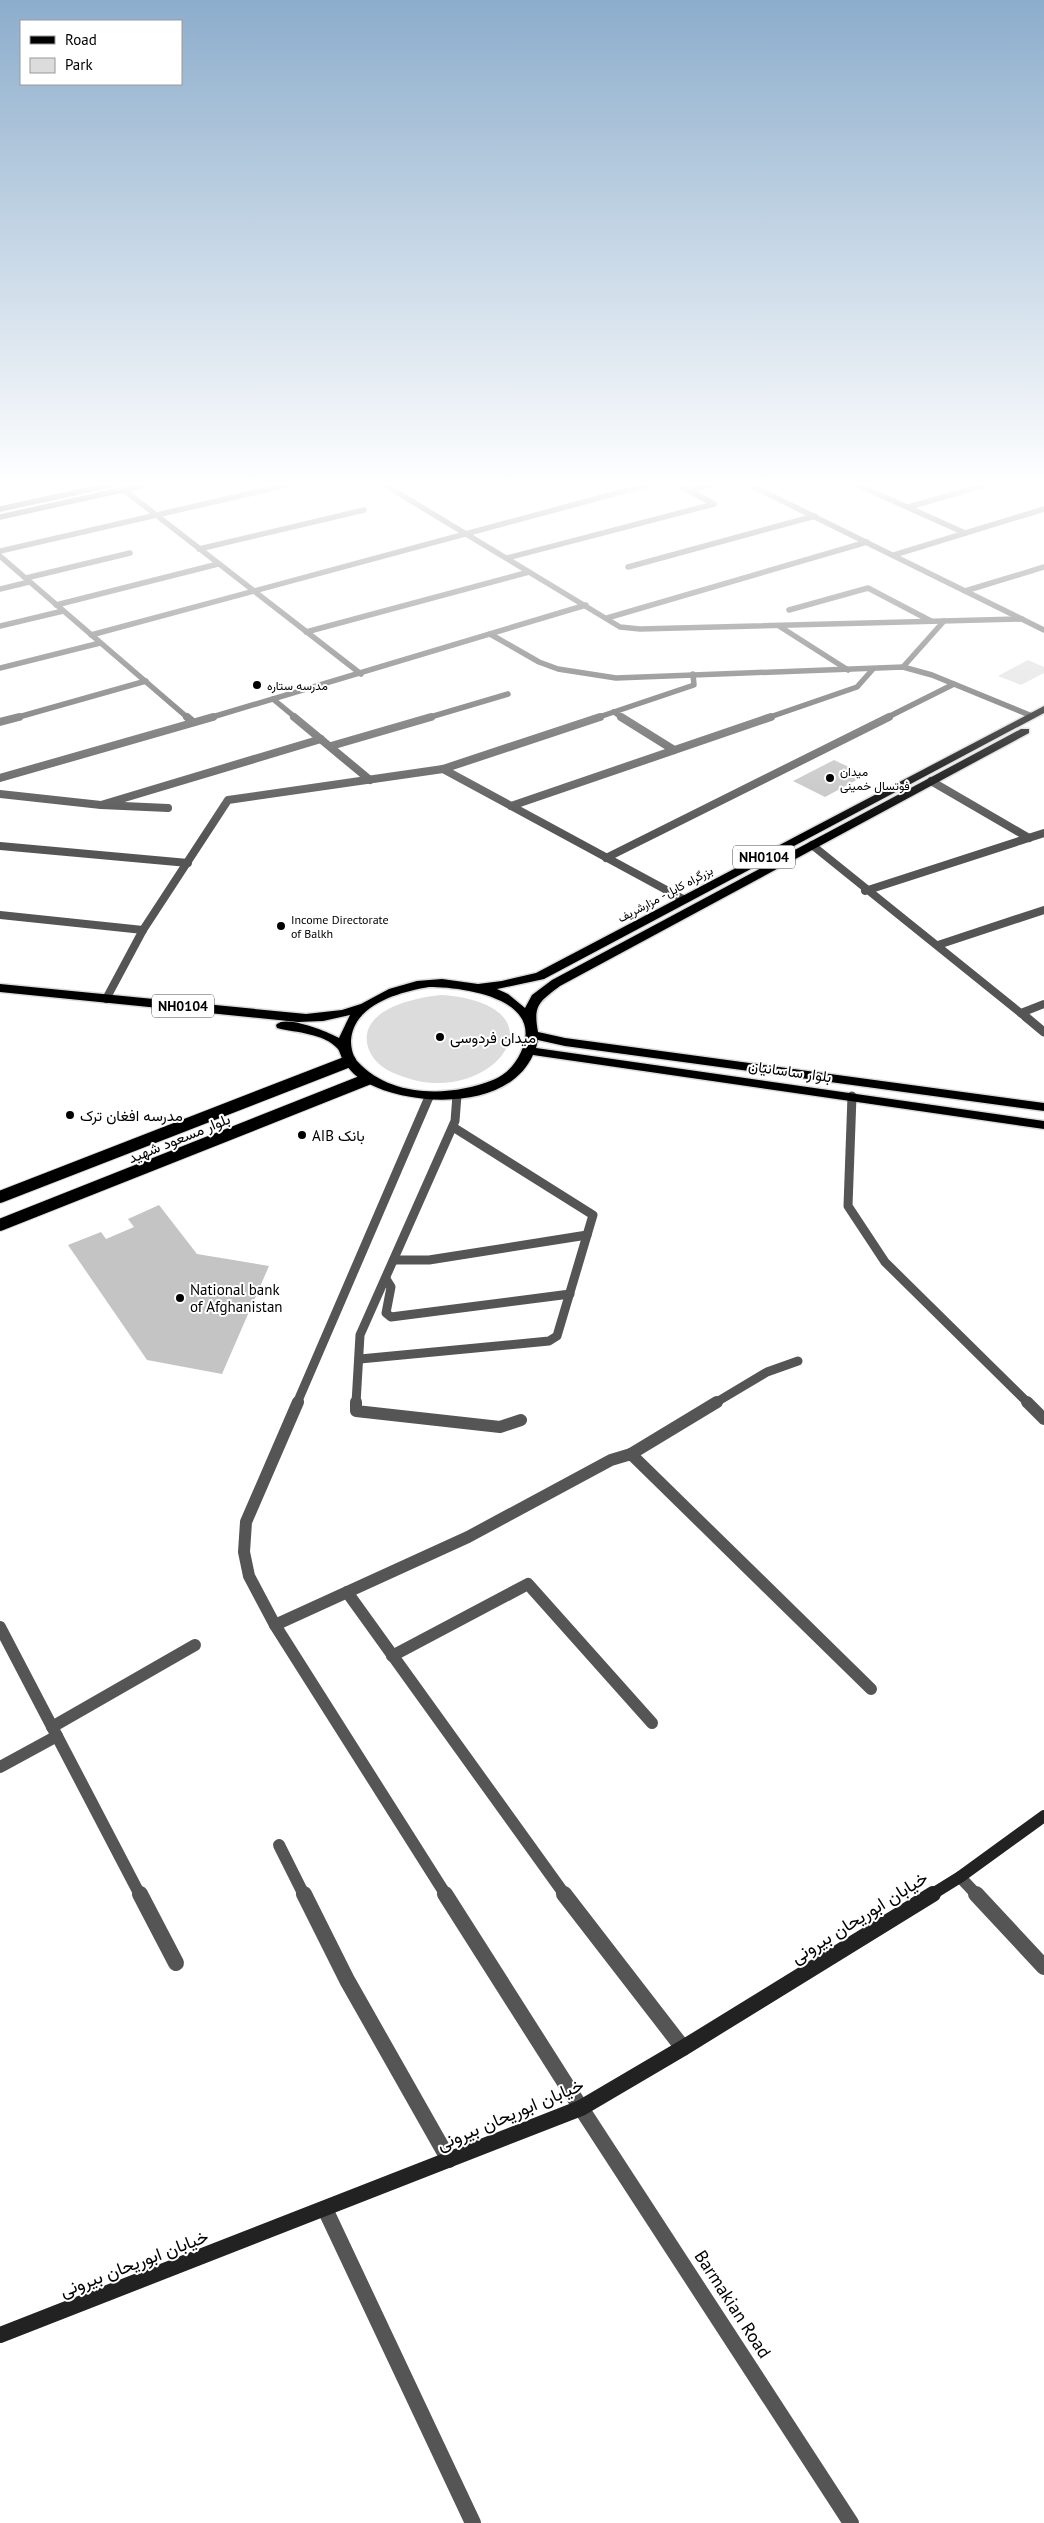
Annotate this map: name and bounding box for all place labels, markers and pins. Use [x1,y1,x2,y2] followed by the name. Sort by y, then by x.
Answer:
[267,678,328,694] place label: مدرسه ستاره
[251,679,263,691] marker: مدرسه ستاره
[840,764,910,794] place label: میدان فوتسال خمینی
[824,772,836,784] marker: میدان فوتسال خمینی
[291,912,389,941] place label: Income Directorate of Balkh
[275,920,287,932] marker: Income Directorate of Balkh
[450,1028,536,1048] place label: میدان فردوسی
[434,1031,446,1043] marker: میدان فردوسی
[80,1106,183,1125] place label: مدرسه افغان ترک
[64,1109,76,1121] marker: مدرسه افغان ترک
[312,1126,365,1145] place label: AIB بانک
[296,1129,308,1141] marker: AIB بانک
[190,1280,283,1316] place label: National bank of Afghanistan
[174,1292,186,1304] marker: National bank of Afghanistan

